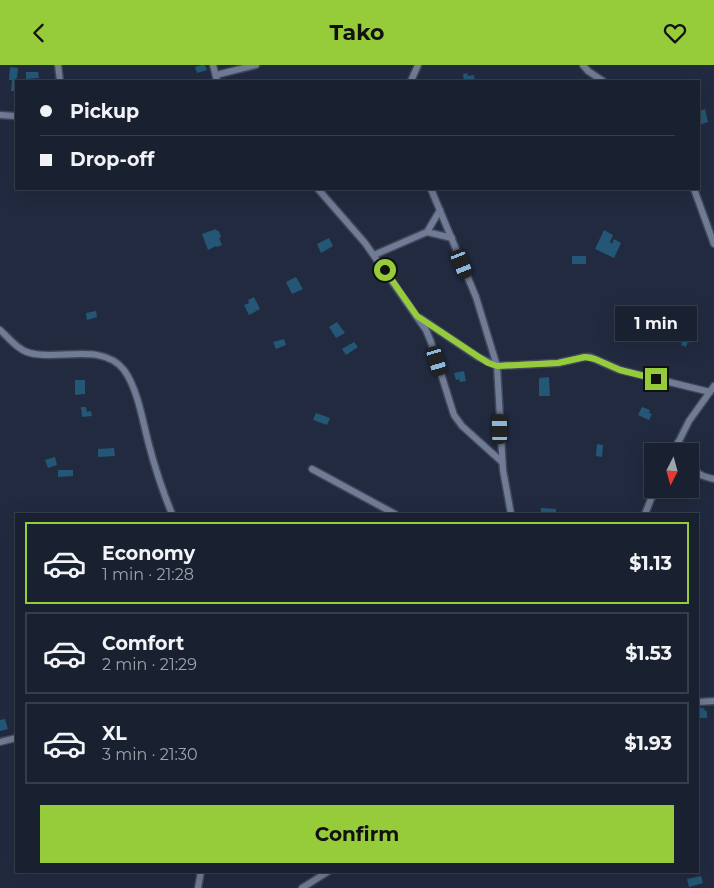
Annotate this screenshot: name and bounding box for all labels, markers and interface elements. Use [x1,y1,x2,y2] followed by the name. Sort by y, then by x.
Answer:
[25,19,53,47] icon: back
[330,19,384,46] text: Tako
[661,19,689,47] icon: heart
[70,100,139,123] text: Pickup
[70,148,154,171] text: Drop-off
[449,247,474,281] car
[374,259,396,281] route start
[615,307,697,341] callout: 1 min
[634,314,678,333] text: 1 min
[425,344,448,378] car
[645,368,667,390] route end
[492,414,507,444] car
[644,443,699,497] north arrow
[644,443,699,498] map controls
[42,541,87,586] icon: car
[102,542,195,565] text: Economy
[629,552,672,575] text: $1.13
[102,565,194,584] text: 1 min · 21:28
[42,631,87,676] icon: car
[102,632,184,655] text: Comfort
[625,642,672,665] text: $1.53
[102,655,197,674] text: 2 min · 21:29
[42,721,87,766] icon: car
[102,722,127,745] text: XL
[624,732,672,755] text: $1.93
[102,745,198,764] text: 3 min · 21:30
[40,805,674,863] button: Confirm

